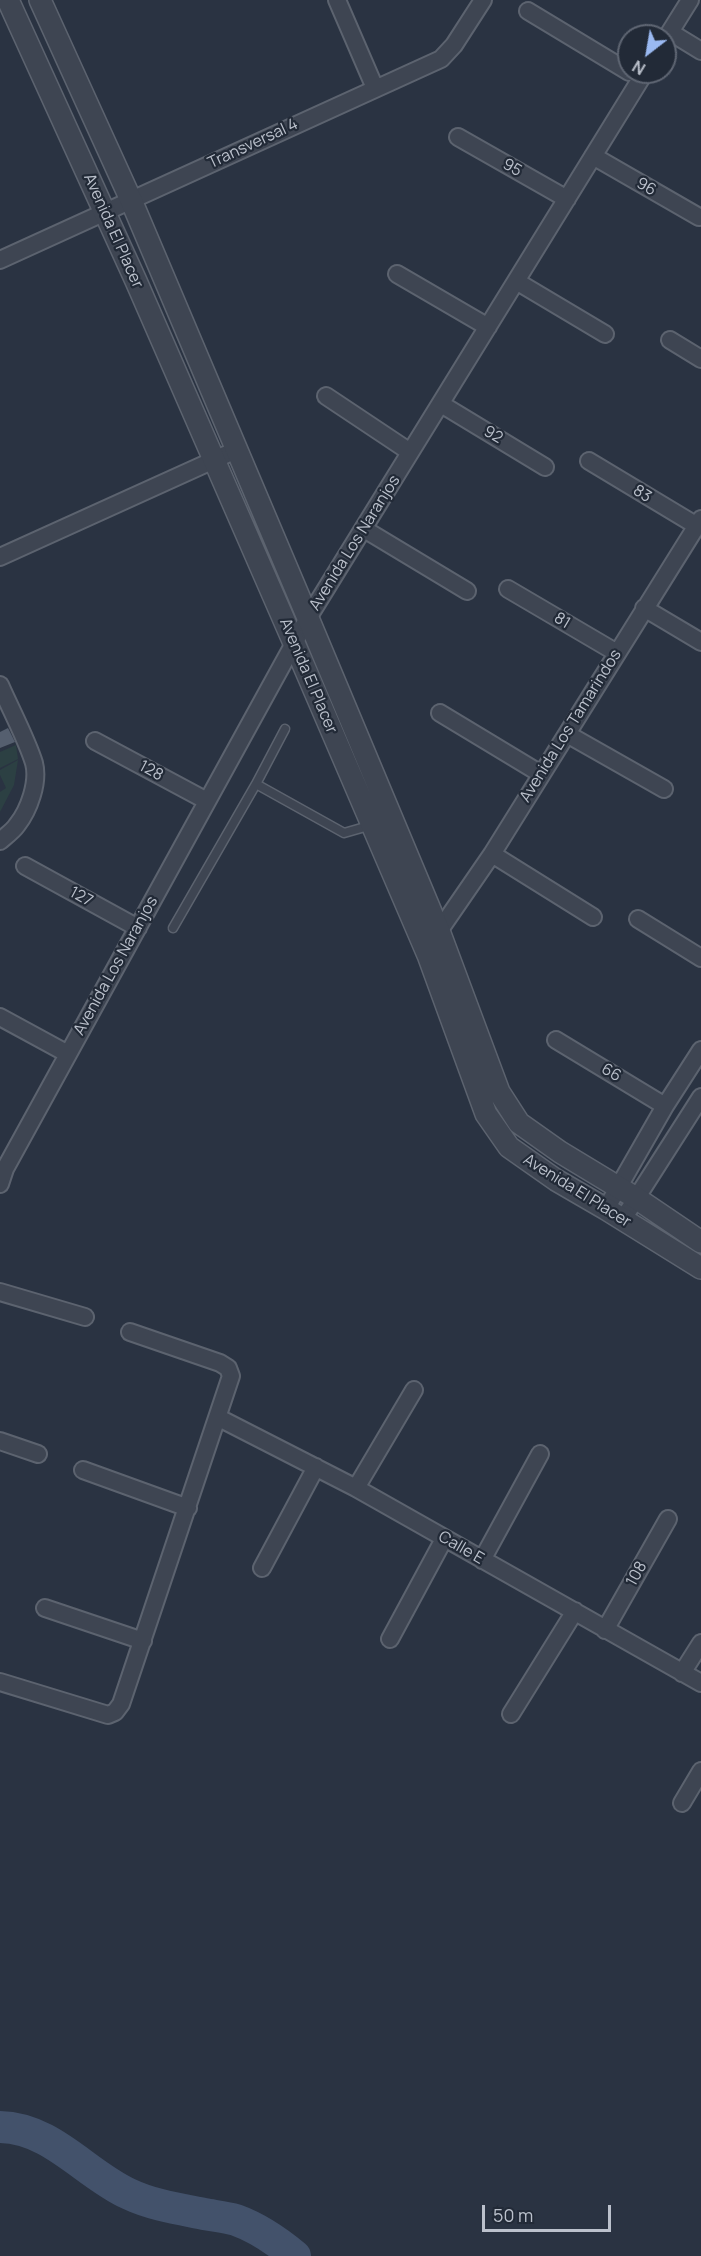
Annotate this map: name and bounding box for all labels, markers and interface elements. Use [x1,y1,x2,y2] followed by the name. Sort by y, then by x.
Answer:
[617,24,677,84] north arrow
[628,55,649,80] text: N
[205,115,301,173] street label: Transversal 4
[499,155,525,181] street label: 95
[79,171,147,291] street label: Avenida El Placer
[633,174,659,200] street label: 96
[480,422,506,448] street label: 92
[306,472,404,614] street label: Avenida Los Naranjos
[629,481,655,507] street label: 83
[550,609,574,633] street label: 81
[275,615,341,737] street label: Avenida El Placer
[516,646,626,806] street label: Avenida Los Tamarindos
[136,757,166,785] street label: 128
[66,883,96,911] street label: 127
[70,893,162,1039] street label: Avenida Los Naranjos
[598,1060,624,1086] street label: 66
[520,1150,634,1232] street label: Avenida El Placer
[435,1527,487,1569] street label: Calle E
[622,1558,652,1590] street label: 108
[485,2193,614,2231] scale bar
[493,2203,533,2227] text: 50 m

